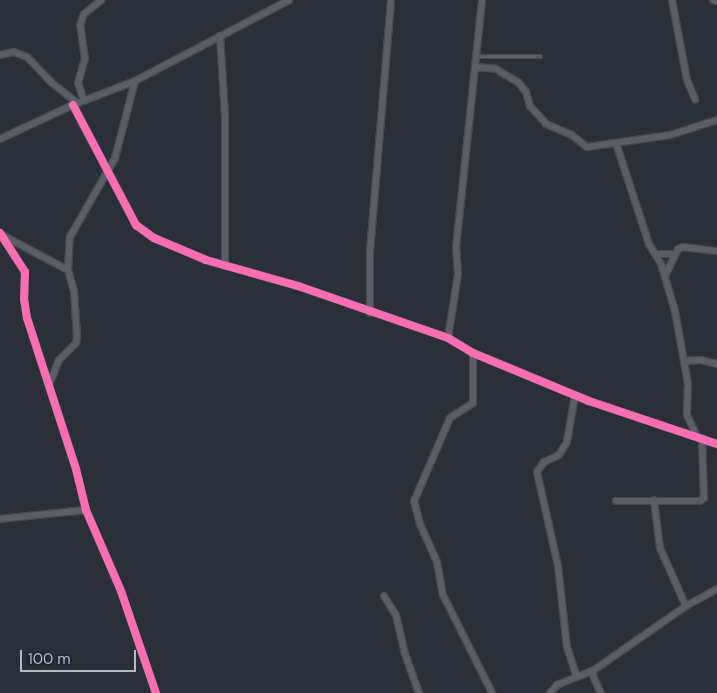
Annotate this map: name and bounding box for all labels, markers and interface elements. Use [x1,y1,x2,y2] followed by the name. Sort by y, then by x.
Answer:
[22,640,139,672] scale bar
[28,649,71,669] text: 100 m

